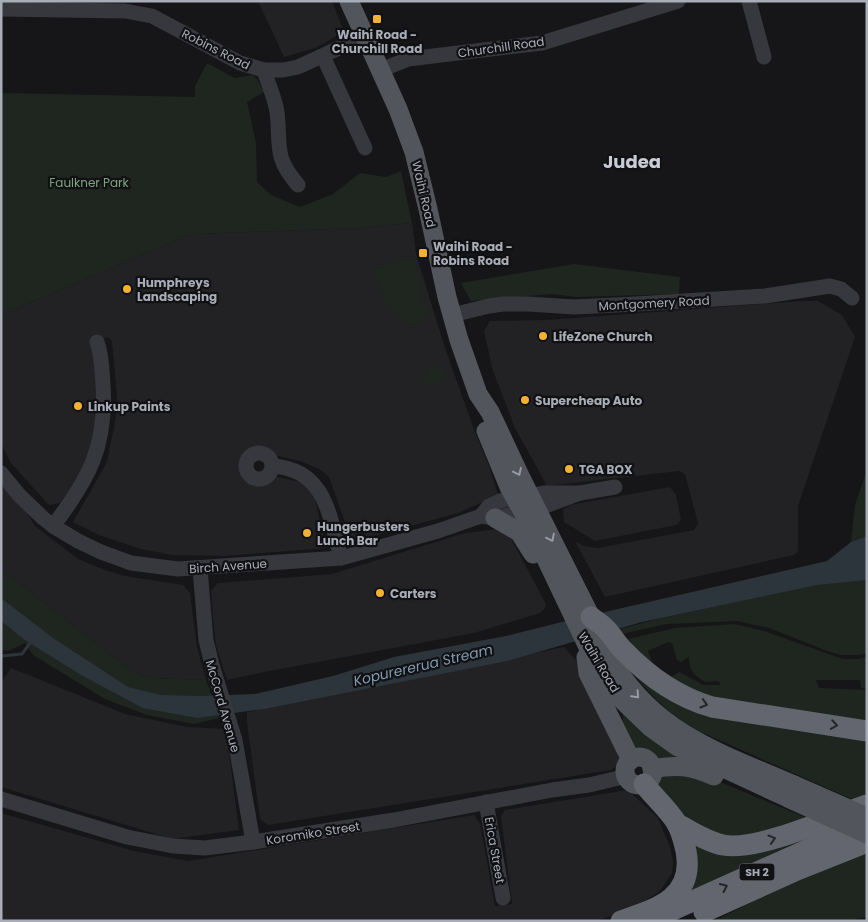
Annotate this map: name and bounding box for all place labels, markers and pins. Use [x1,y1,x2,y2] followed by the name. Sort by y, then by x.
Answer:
[371,13,383,25] marker: Waihi Road - Churchill Road
[332,26,422,57] place label: Waihi Road - Churchill Road
[433,238,513,269] place label: Waihi Road - Robins Road
[417,247,429,259] marker: Waihi Road - Robins Road
[137,274,217,305] place label: Humphreys Landscaping
[121,283,133,295] marker: Humphreys Landscaping
[553,328,653,345] place label: LifeZone Church
[537,330,549,342] marker: LifeZone Church
[535,392,643,409] place label: Supercheap Auto
[519,394,531,406] marker: Supercheap Auto
[88,398,171,415] place label: Linkup Paints
[72,400,84,412] marker: Linkup Paints
[579,461,633,478] place label: TGA BOX
[563,463,575,475] marker: TGA BOX
[317,518,410,549] place label: Hungerbusters Lunch Bar
[301,527,313,539] marker: Hungerbusters Lunch Bar
[390,585,437,602] place label: Carters
[374,587,386,599] marker: Carters

